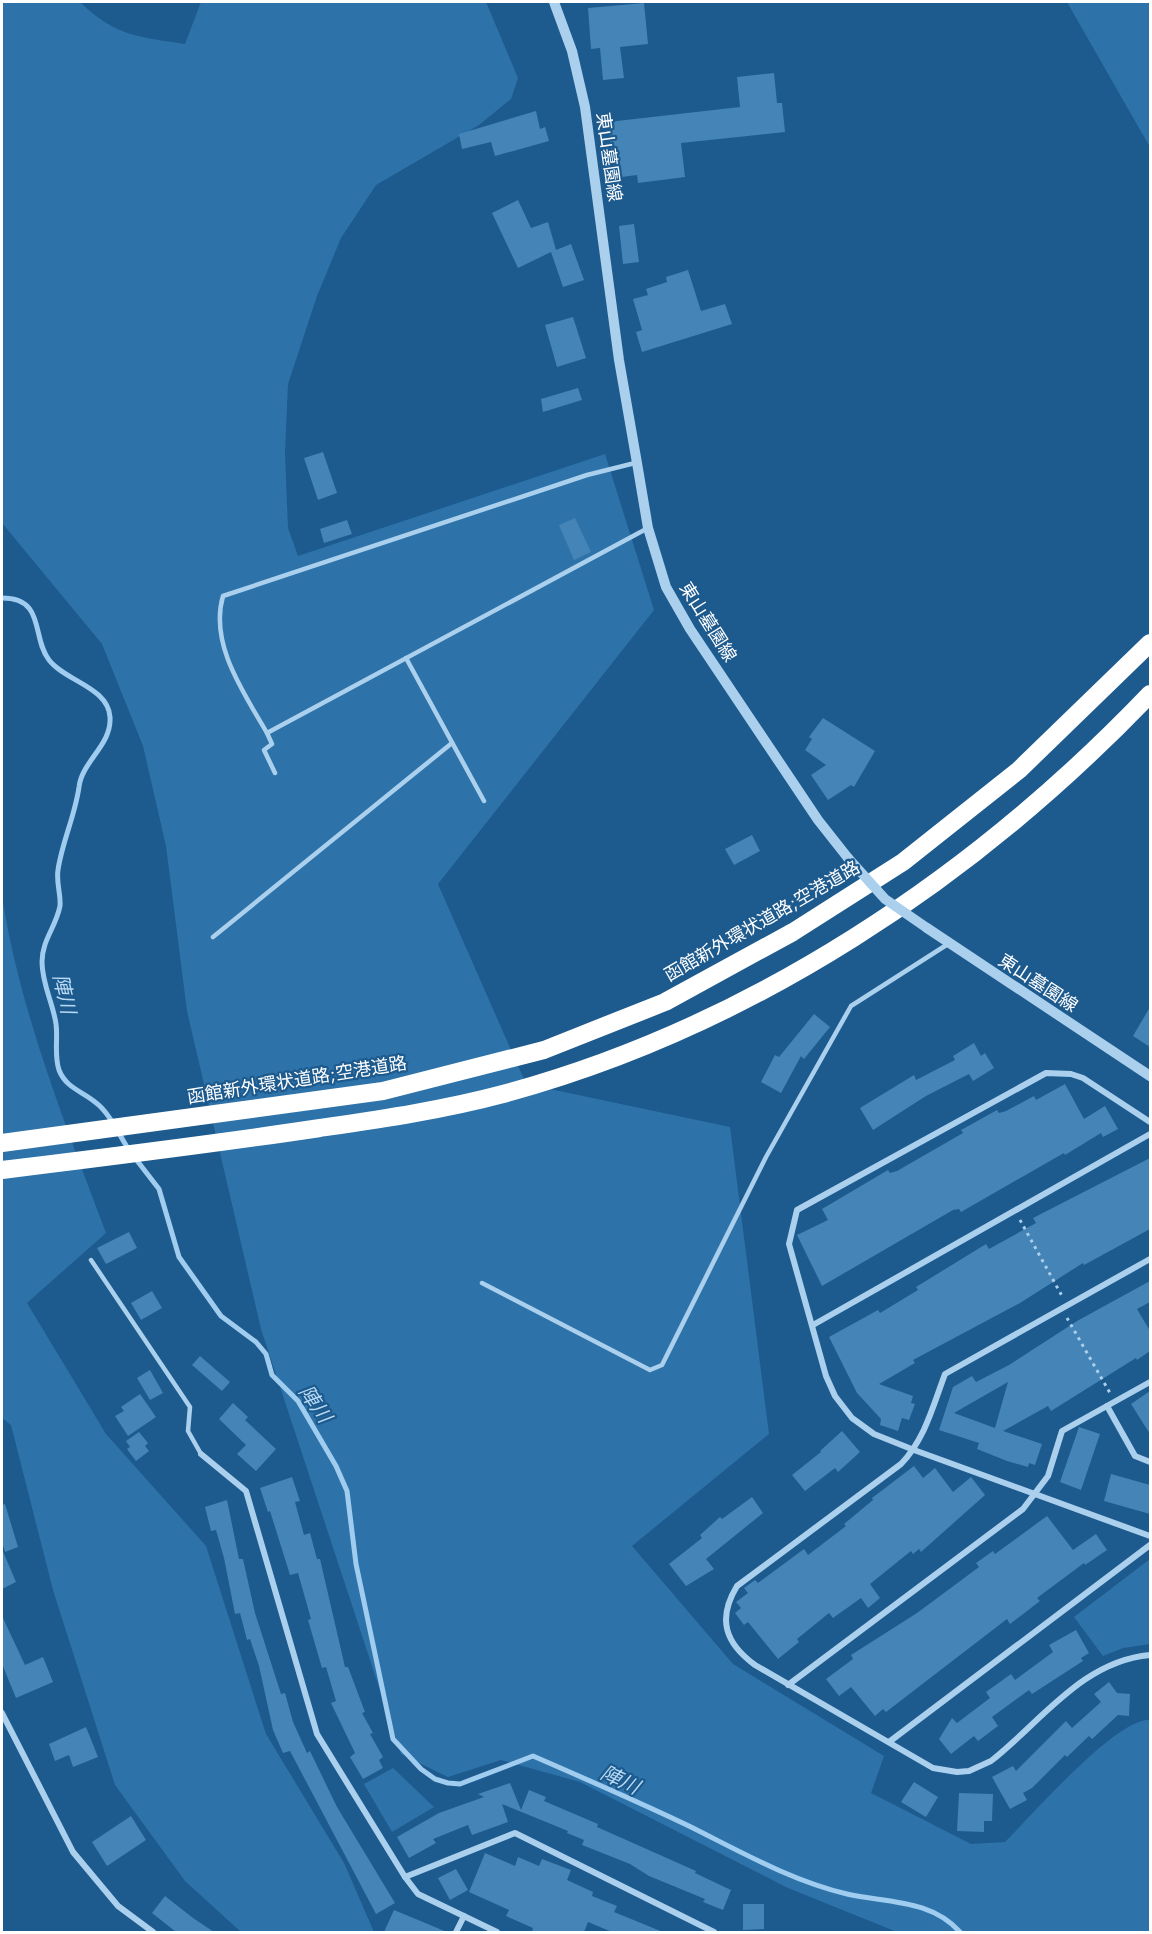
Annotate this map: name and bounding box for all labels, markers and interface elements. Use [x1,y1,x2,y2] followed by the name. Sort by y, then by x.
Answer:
[590,111,628,203] street label: 東山墓園線
[673,577,743,667] street label: 東山墓園線
[659,854,865,988] street label: 函館新外環状道路;空港道路
[993,948,1083,1018] street label: 東山墓園線
[45,971,83,1019] water label: 陣川
[185,1050,409,1110] street label: 函館新外環状道路;空港道路
[292,1379,339,1430] water label: 陣川
[596,1758,646,1802] water label: 陣川

